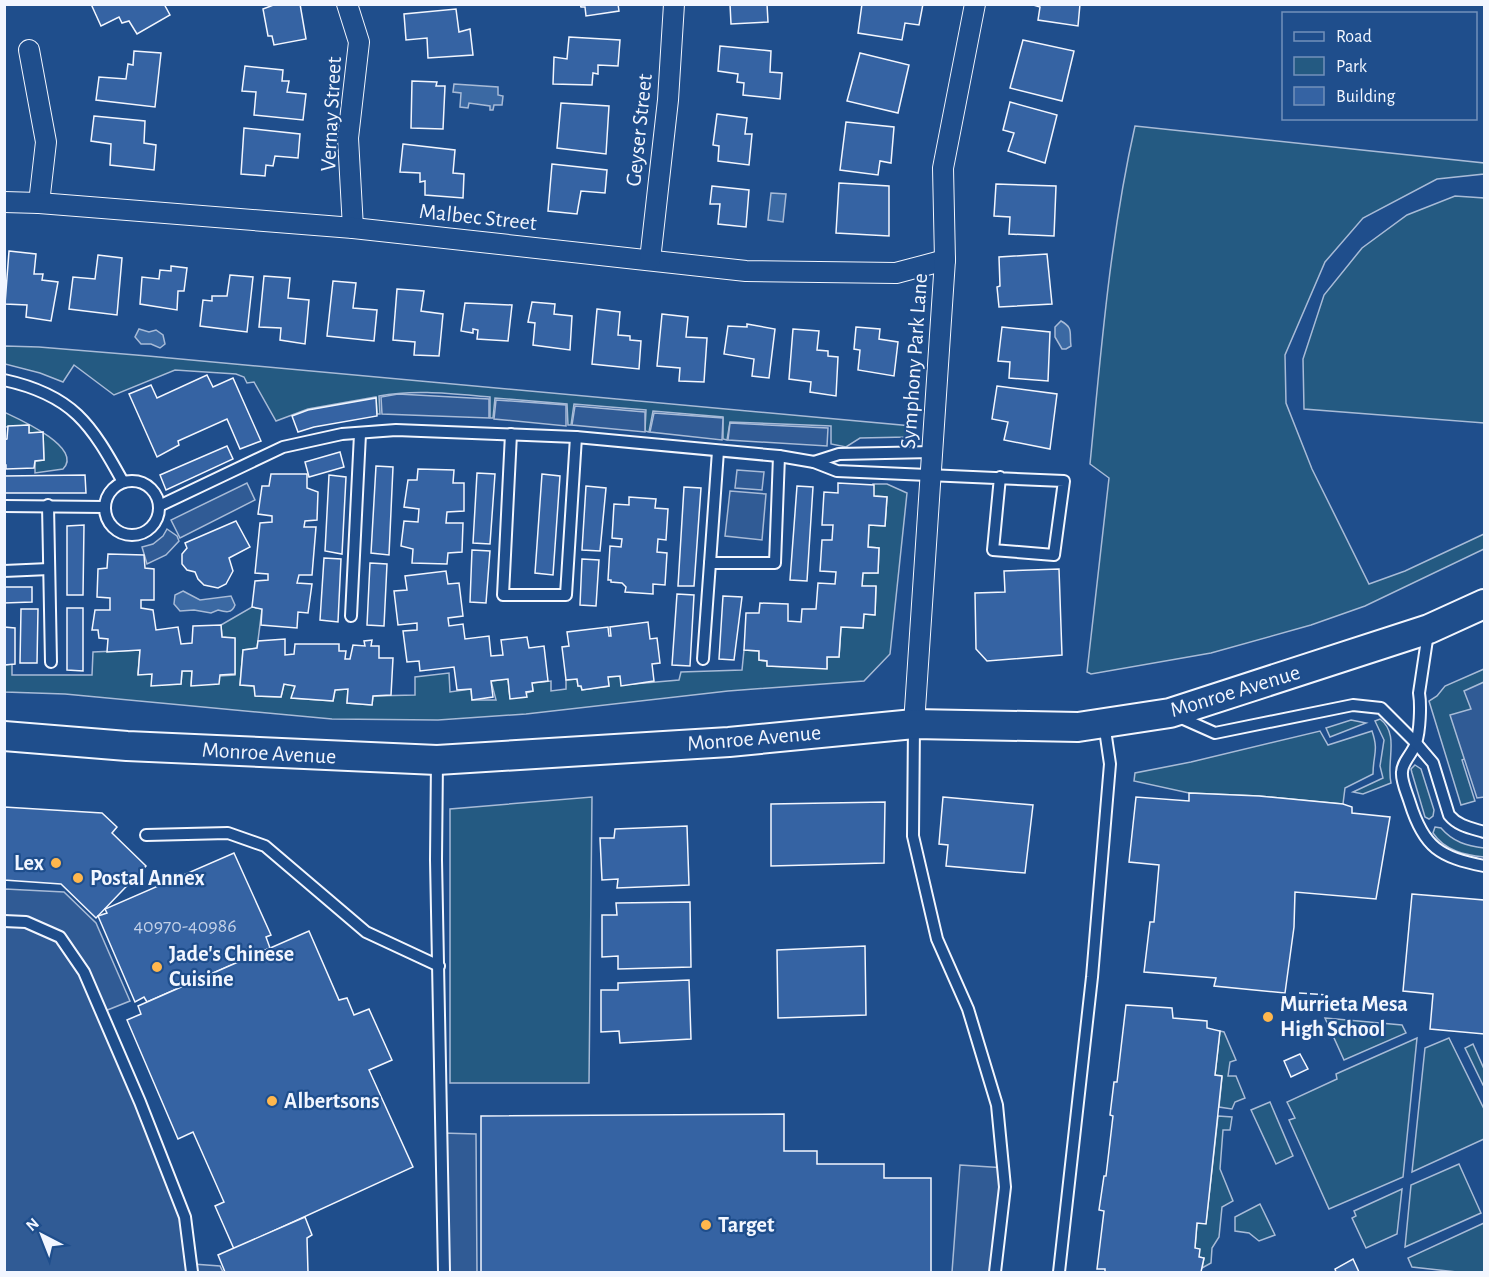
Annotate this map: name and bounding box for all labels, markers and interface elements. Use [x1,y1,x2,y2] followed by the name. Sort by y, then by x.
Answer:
[1282,12,1477,120] legend
[1336,28,1372,46] text: Road
[317,56,345,172] street label: Vernay Street
[1336,58,1368,76] text: Park
[622,73,656,187] street label: Geyser Street
[1336,88,1396,106] text: Building
[418,200,538,234] street label: Malbec Street
[897,272,931,450] street label: Symphony Park Lane
[1168,661,1302,721] street label: Monroe Avenue
[686,721,822,755] street label: Monroe Avenue
[201,738,337,768] street label: Monroe Avenue
[14,852,44,874] place label: Lex
[49,856,63,870] marker: Lex
[90,867,205,889] place label: Postal Annex
[71,871,85,885] marker: Postal Annex
[133,916,237,936] house number: 40970-40986
[169,943,294,990] place label: Jade's Chinese Cuisine
[150,960,164,974] marker: Jade's Chinese Cuisine
[1280,993,1408,1040] place label: Murrieta Mesa High School
[1261,1010,1275,1024] marker: Murrieta Mesa High School
[284,1090,380,1112] place label: Albertsons
[265,1094,279,1108] marker: Albertsons
[12,1205,72,1265] north arrow
[718,1214,775,1236] place label: Target
[23,1215,42,1234] text: N
[699,1218,713,1232] marker: Target

